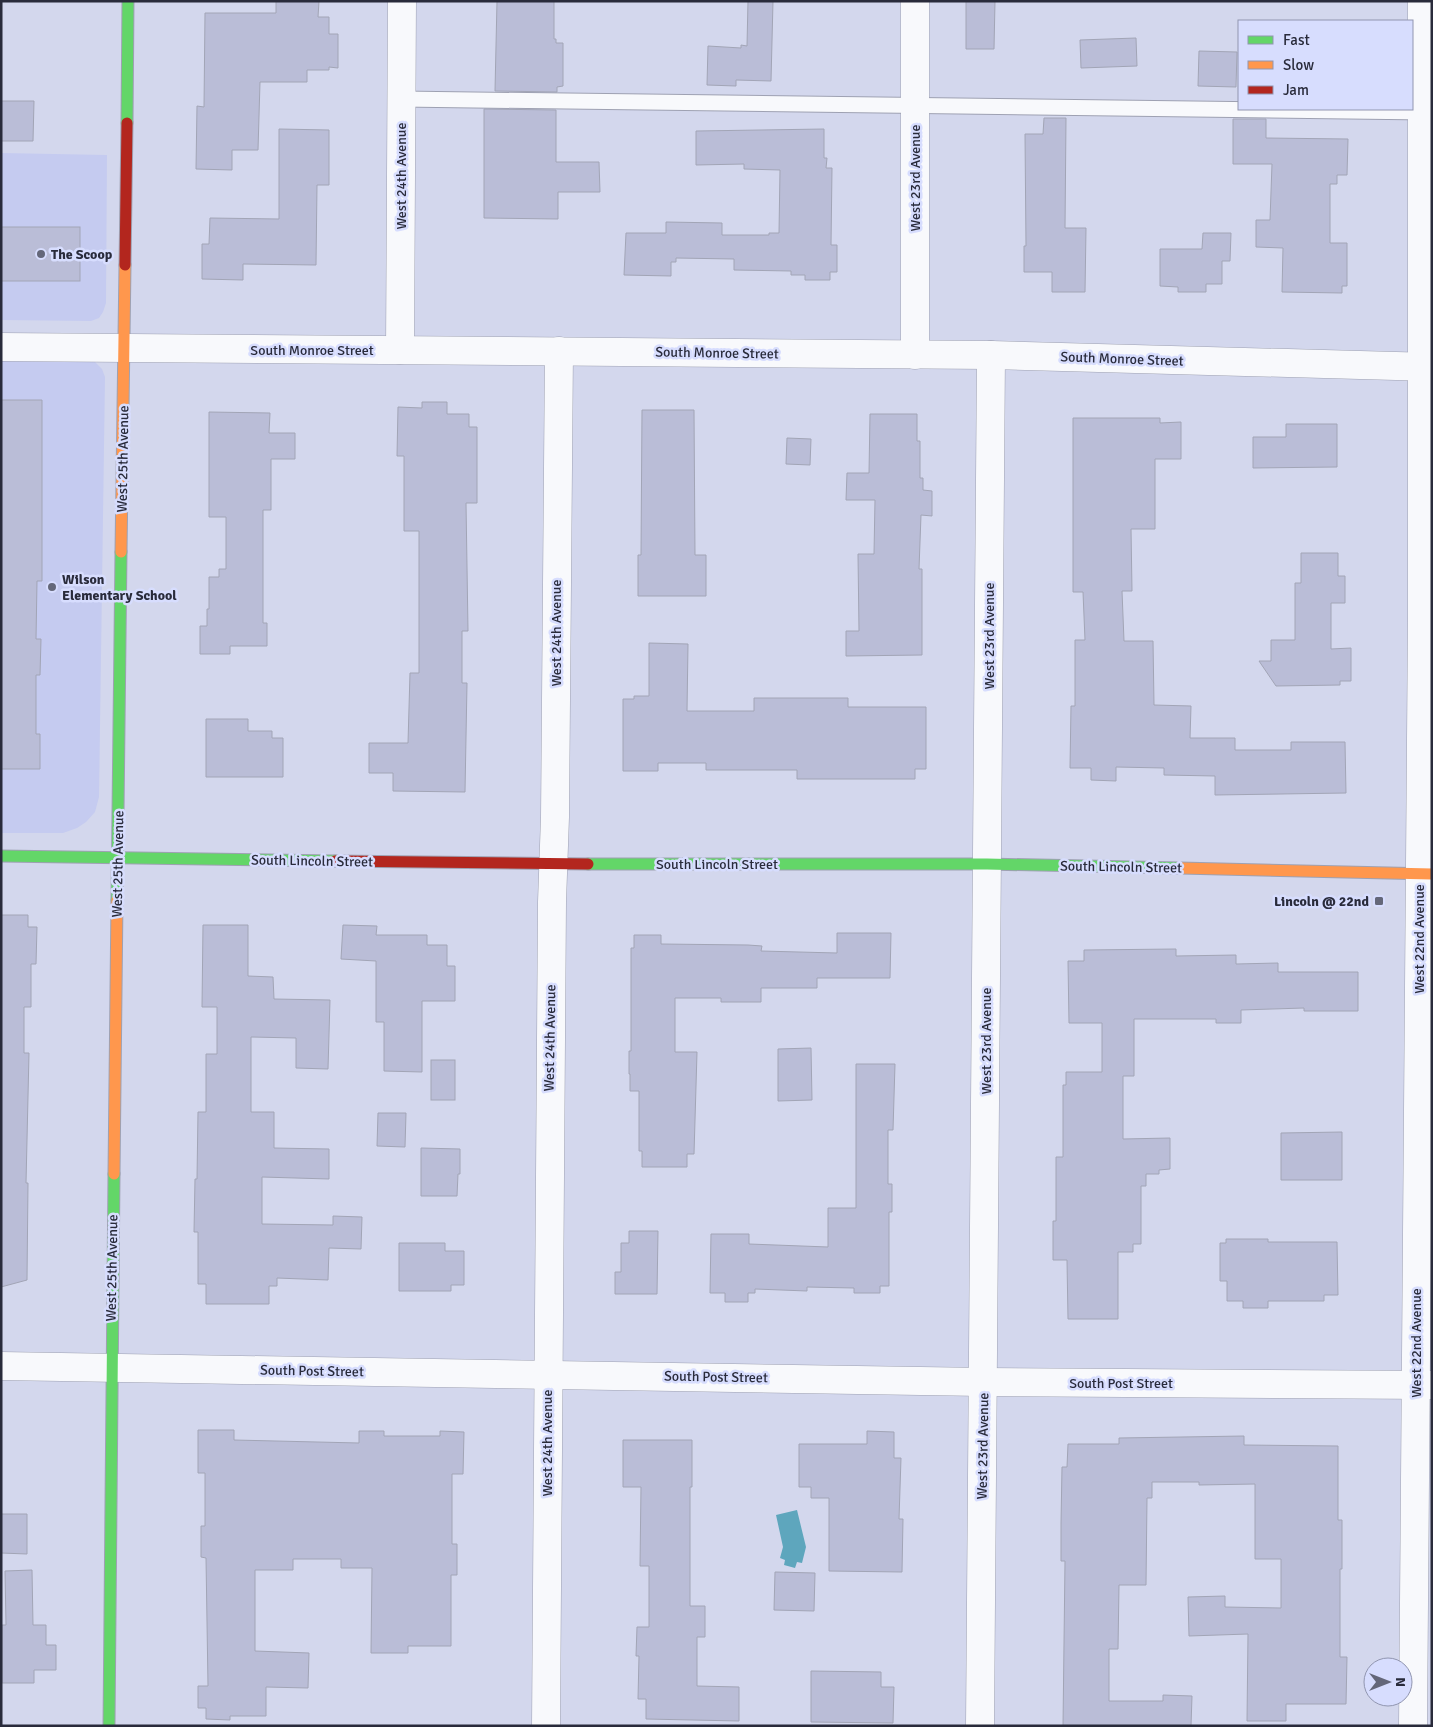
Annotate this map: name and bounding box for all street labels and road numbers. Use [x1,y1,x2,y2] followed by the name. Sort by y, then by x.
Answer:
[393,123,410,229] street label: West 24th Avenue
[907,125,924,231] street label: West 23rd Avenue
[250,342,374,359] street label: South Monroe Street
[655,343,779,363] street label: South Monroe Street
[1060,348,1184,370] street label: South Monroe Street
[114,405,132,513] street label: West 25th Avenue
[548,580,565,686] street label: West 24th Avenue
[981,583,998,689] street label: West 23rd Avenue
[109,810,127,918] street label: West 25th Avenue
[251,851,373,871] street label: South Lincoln Street
[656,856,778,873] street label: South Lincoln Street
[1060,857,1182,877] street label: South Lincoln Street
[1411,884,1428,994] street label: West 22nd Avenue
[541,984,559,1092] street label: West 24th Avenue
[978,988,995,1094] street label: West 23rd Avenue
[103,1214,121,1322] street label: West 25th Avenue
[1408,1288,1425,1398] street label: West 22nd Avenue
[260,1362,364,1380] street label: South Post Street
[664,1368,768,1386] street label: South Post Street
[1069,1375,1173,1392] street label: South Post Street
[539,1390,556,1496] street label: West 24th Avenue
[974,1392,992,1500] street label: West 23rd Avenue

